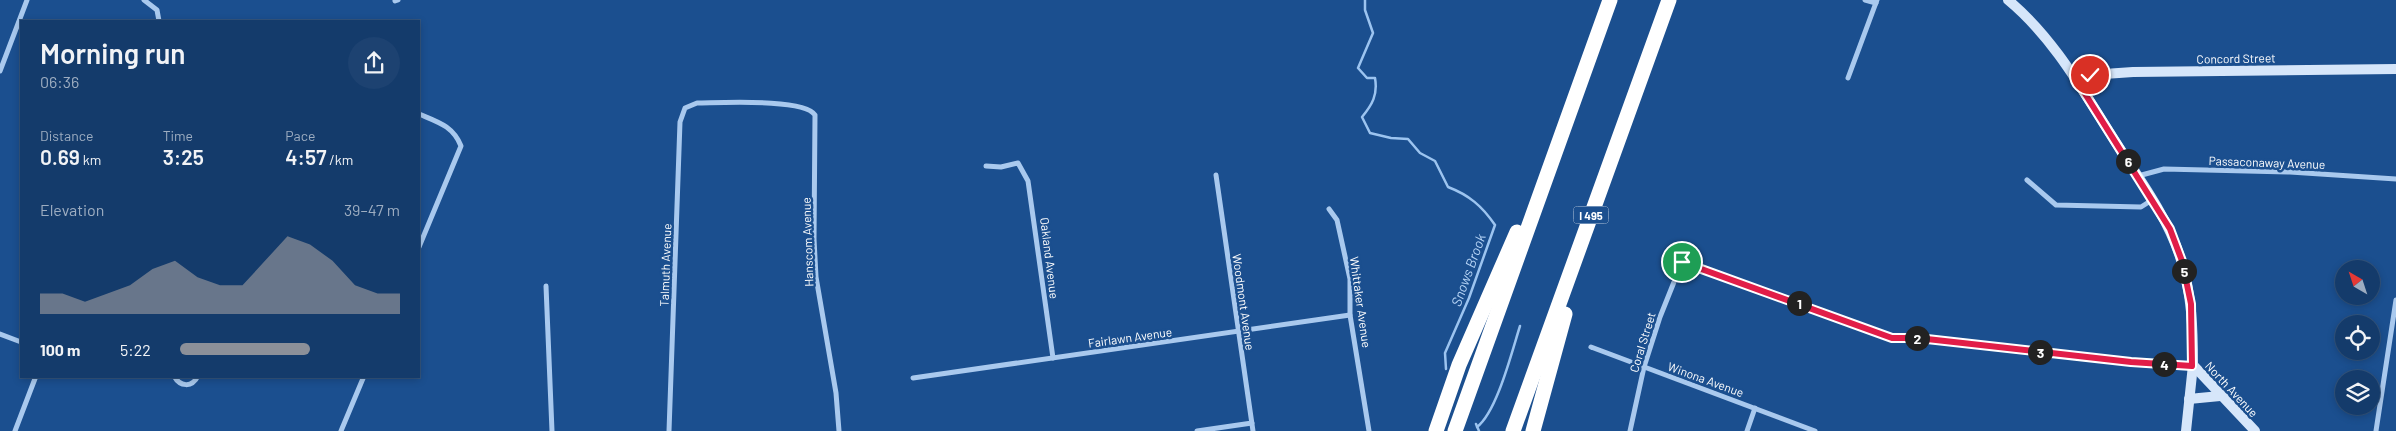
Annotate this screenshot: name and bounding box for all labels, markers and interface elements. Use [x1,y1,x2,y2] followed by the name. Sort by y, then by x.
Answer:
[40,36,186,70] text: Morning run
[348,37,400,89] button: share
[2196,50,2276,66] street label: Concord Street
[2069,54,2111,96] pin
[2076,61,2104,89] icon: check
[40,72,79,91] text: 06:36
[40,127,93,144] text: Distance
[163,127,193,144] text: Time
[285,127,315,144] text: Pace
[40,144,80,169] text: 0.69
[163,144,204,169] text: 3:25
[285,144,326,169] text: 4:57
[2116,148,2140,174] pin: 6
[80,151,101,168] text: km
[326,151,353,168] text: /km
[2125,153,2132,170] text: 6
[2208,153,2326,171] street label: Passaconaway Avenue
[798,197,816,287] street label: Hanscom Avenue
[40,200,104,219] text: Elevation
[344,200,400,219] text: 39–47 m
[1574,206,1608,224] road number: I 495
[1038,217,1062,299] street label: Oakland Avenue
[657,223,673,307] street label: Talmuth Avenue
[1447,231,1489,309] water label: Snows Brook
[1661,241,1703,283] pin
[1668,248,1696,276] icon: arrive
[1230,253,1258,351] street label: Woodmont Avenue
[1348,255,1374,349] street label: Whittaker Avenue
[2172,258,2196,284] pin: 5
[2335,260,2380,305] north arrow
[2335,260,2380,415] map controls
[2181,263,2188,280] text: 5
[1786,290,1812,316] pin: 1
[1797,295,1802,312] text: 1
[1626,310,1658,374] street label: Coral Street
[2335,315,2380,360] button: locate
[1087,324,1173,350] street label: Fairlawn Avenue
[1904,326,1930,350] pin: 2
[1914,330,1921,347] text: 2
[40,340,80,359] text: 100 m
[120,340,151,359] text: 5:22
[2028,340,2052,364] pin: 3
[2037,344,2044,361] text: 3
[2152,352,2176,376] pin: 4
[2160,356,2169,373] text: 4
[2203,358,2261,420] street label: North Avenue
[1666,359,1746,399] street label: Winona Avenue
[2335,370,2380,415] button: layers

